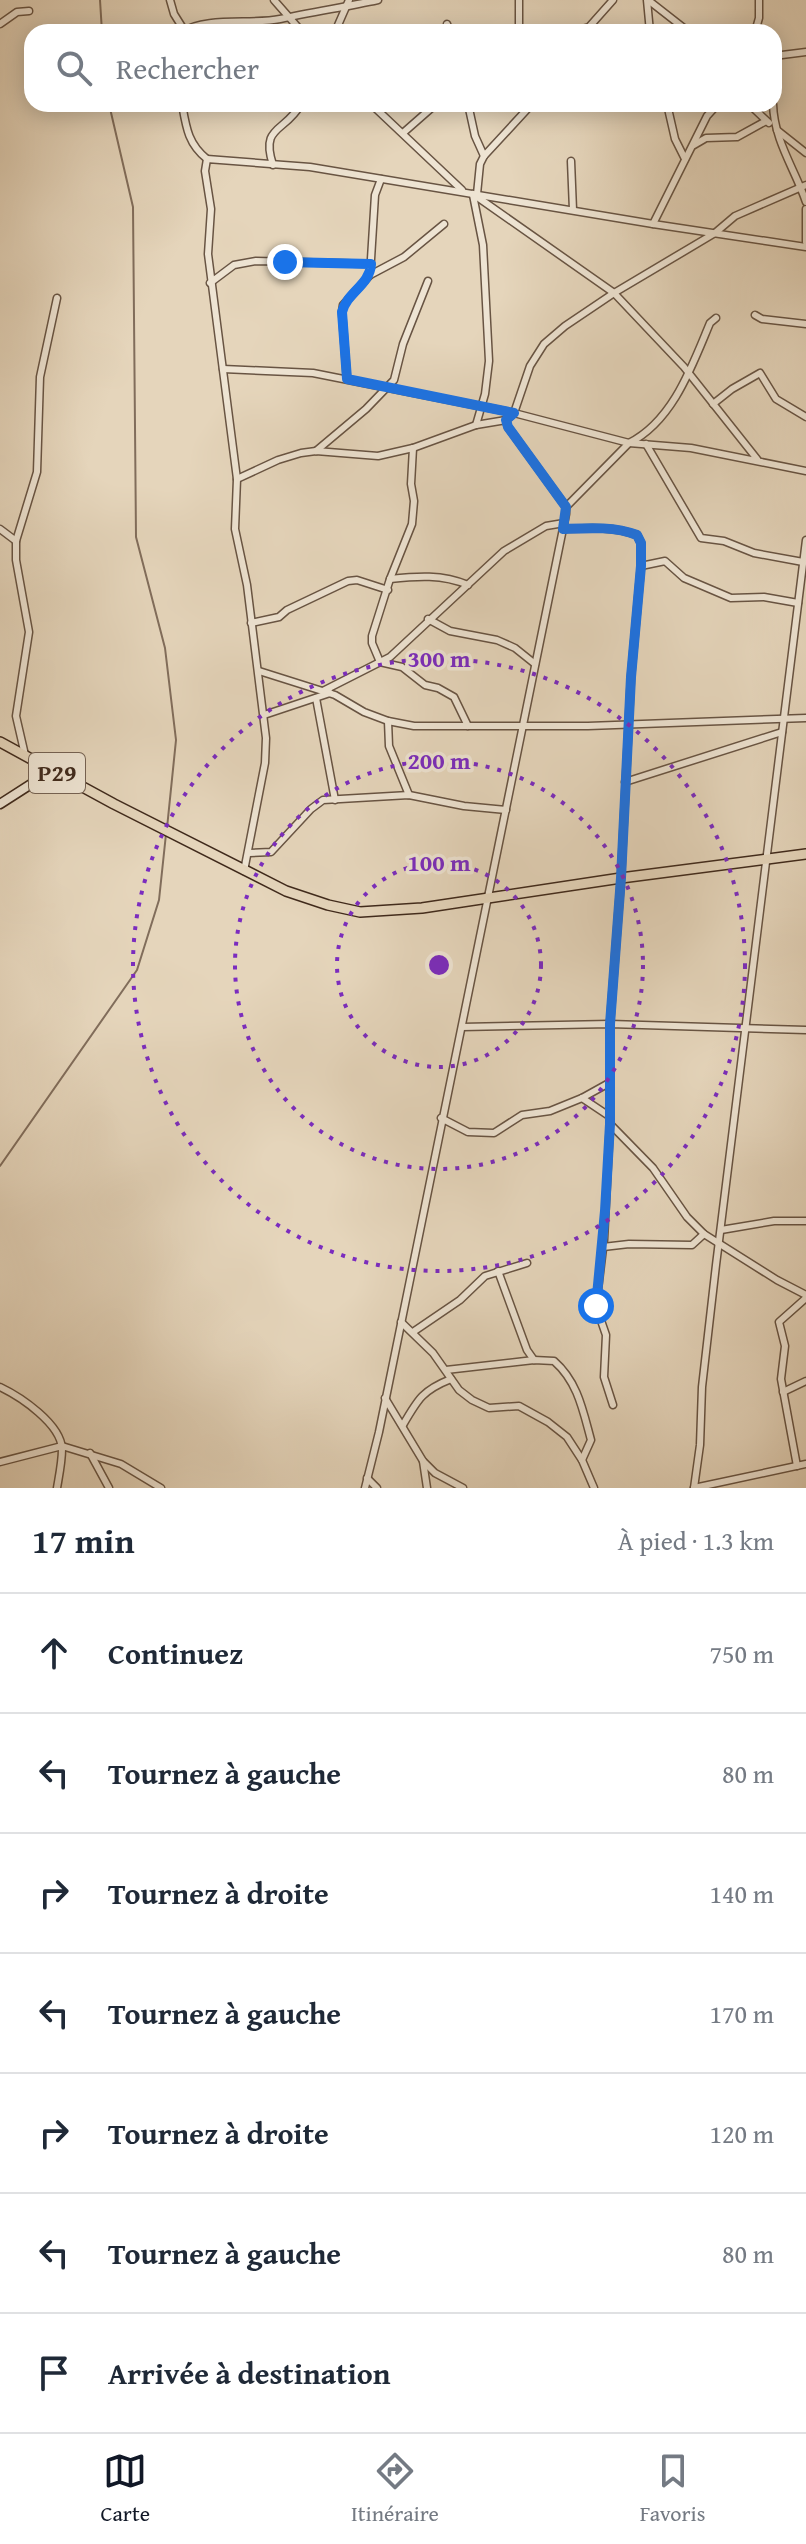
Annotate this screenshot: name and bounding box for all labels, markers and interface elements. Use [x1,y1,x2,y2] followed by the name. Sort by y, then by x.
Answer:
[24,24,782,112] search box
[52,46,96,90] icon: search
[116,46,259,90] text: Rechercher
[267,244,303,280] route end
[407,641,471,676] text: 300 m
[407,743,471,778] text: 200 m
[29,753,85,793] road number: P29
[407,845,471,880] text: 100 m
[425,951,453,979] centre of rings
[578,1288,614,1324] route start
[32,1516,134,1565] text: 17 min
[618,1521,774,1560] text: À pied · 1.3 km
[32,1631,76,1675] icon: ahead
[108,1631,243,1675] text: Continuez
[709,1634,774,1673] text: 750 m
[32,1751,76,1795] icon: left
[108,1751,341,1795] text: Tournez à gauche
[722,1754,774,1793] text: 80 m
[32,1871,76,1915] icon: right
[108,1871,329,1915] text: Tournez à droite
[709,1874,774,1913] text: 140 m
[32,1991,76,2035] icon: left
[108,1991,341,2035] text: Tournez à gauche
[709,1994,774,2033] text: 170 m
[32,2111,76,2155] icon: right
[108,2111,329,2155] text: Tournez à droite
[709,2114,774,2153] text: 120 m
[32,2231,76,2275] icon: left
[108,2231,341,2275] text: Tournez à gauche
[722,2234,774,2273] text: 80 m
[32,2351,76,2395] icon: arrive
[108,2351,390,2395] text: Arrivée à destination
[100,2449,150,2529] tab: Carte
[351,2449,439,2529] tab: Itinéraire
[640,2449,706,2529] tab: Favoris

